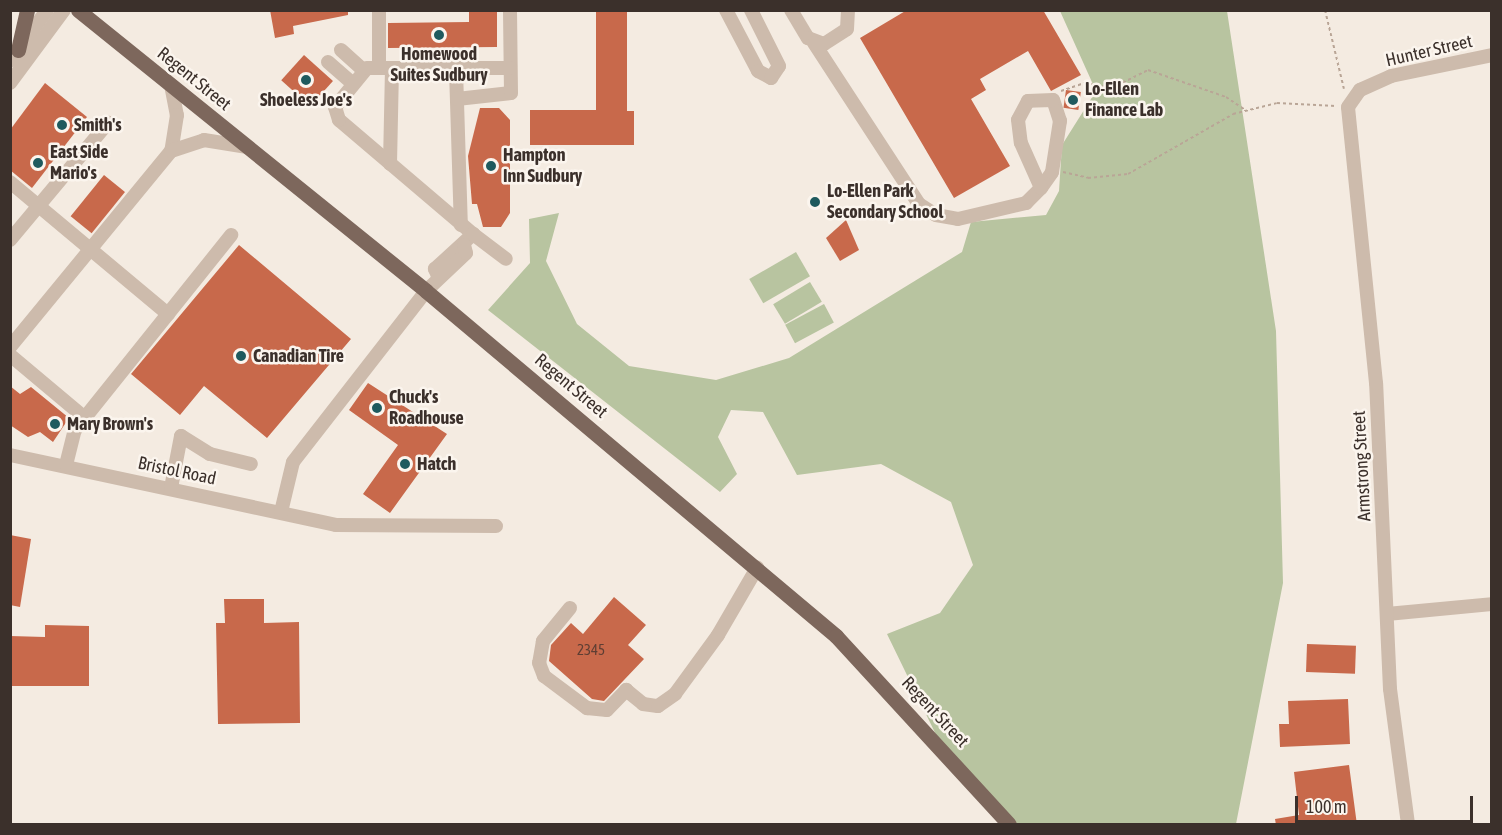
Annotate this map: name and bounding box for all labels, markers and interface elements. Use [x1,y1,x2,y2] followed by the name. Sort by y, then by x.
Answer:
[432,28,446,42] marker: Homewood Suites Sudbury
[1384,31,1474,71] street label: Hunter Street
[153,43,235,115] street label: Regent Street
[390,44,488,86] place label: Homewood Suites Sudbury
[299,73,313,87] marker: Shoeless Joe's
[1085,79,1163,122] place label: Lo-Ellen Finance Lab
[260,89,352,111] place label: Shoeless Joe's
[1066,93,1080,107] marker: Lo-Ellen Finance Lab
[74,114,122,136] place label: Smith's
[55,118,69,132] marker: Smith's
[50,142,108,184] place label: East Side Mario's
[503,145,582,188] place label: Hampton Inn Sudbury
[31,156,45,170] marker: East Side Mario's
[484,159,498,173] marker: Hampton Inn Sudbury
[827,181,943,224] place label: Lo-Ellen Park Secondary School
[808,195,822,209] marker: Lo-Ellen Park Secondary School
[253,345,344,367] place label: Canadian Tire
[234,349,248,363] marker: Canadian Tire
[530,349,612,423] street label: Regent Street
[389,387,464,430] place label: Chuck's Roadhouse
[370,401,384,415] marker: Chuck's Roadhouse
[1348,410,1376,522] street label: Armstrong Street
[67,413,153,435] place label: Mary Brown's
[48,417,62,431] marker: Mary Brown's
[136,452,218,490] street label: Bristol Road
[417,453,456,475] place label: Hatch
[398,457,412,471] marker: Hatch
[577,641,605,659] house number: 2345
[897,672,973,752] street label: Regent Street
[1298,784,1476,822] scale bar
[1306,796,1347,817] text: 100 m

